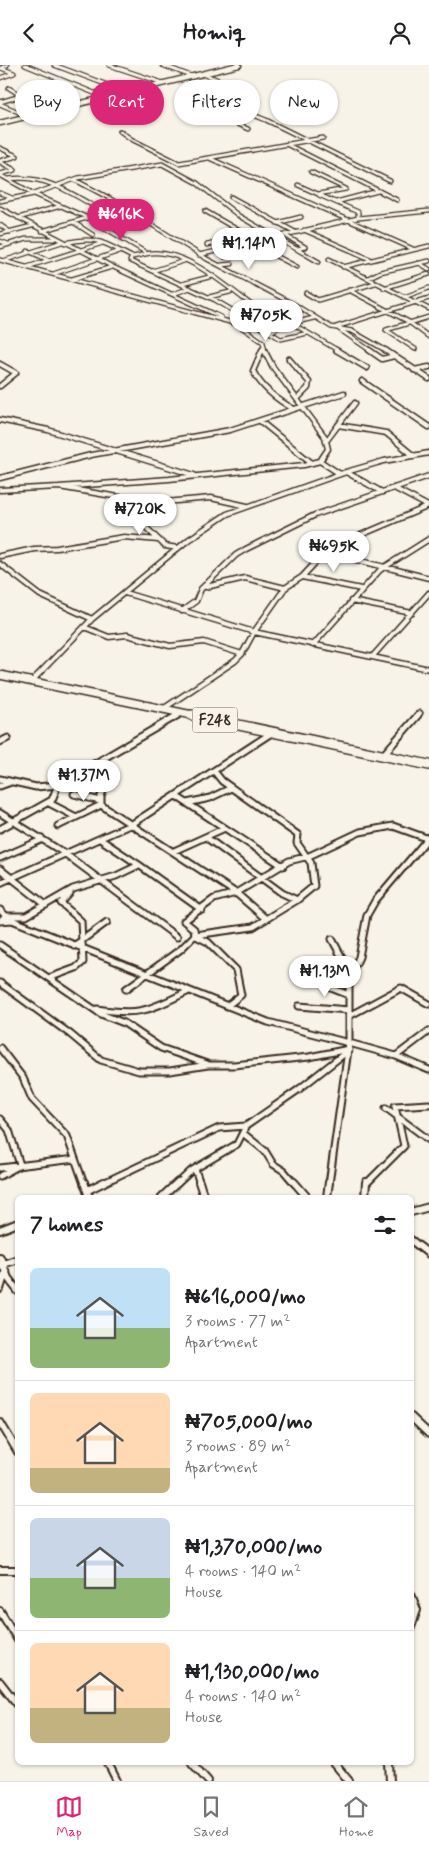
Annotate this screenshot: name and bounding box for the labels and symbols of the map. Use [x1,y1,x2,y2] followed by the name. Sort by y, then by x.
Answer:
[86,199,156,241] pin: ₦616K
[208,227,290,270] pin: ₦1.14M
[231,299,301,342] pin: ₦705K
[105,493,175,536] pin: ₦720K
[299,531,369,573] pin: ₦695K
[192,707,238,733] road number: F248
[43,759,125,802] pin: ₦1.37M
[284,955,366,998] pin: ₦1.13M

